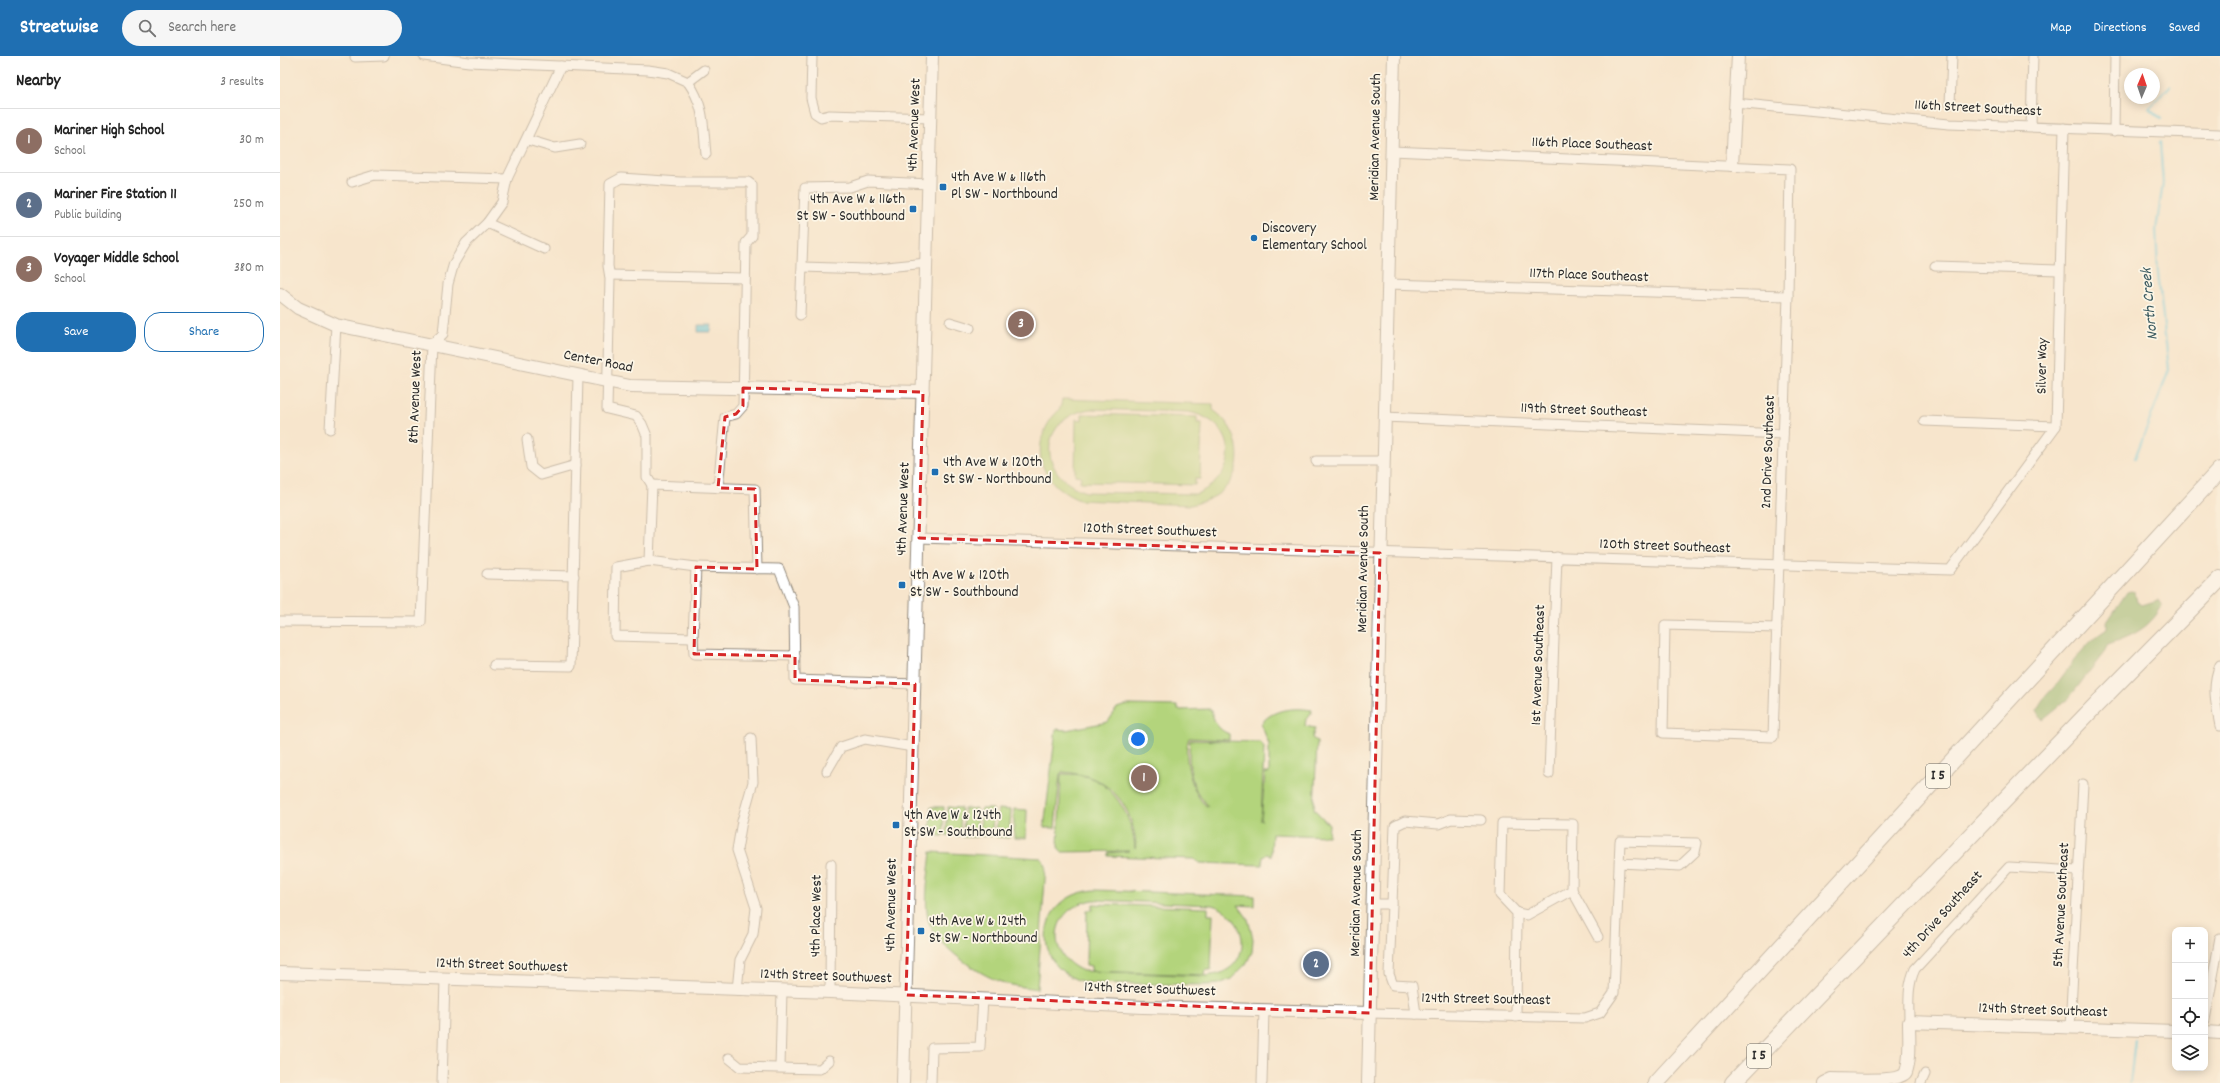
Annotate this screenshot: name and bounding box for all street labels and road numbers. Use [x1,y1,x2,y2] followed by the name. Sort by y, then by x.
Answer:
[1364,73,1388,201] street label: Meridian Avenue South
[902,77,928,172] street label: 4th Avenue West
[1914,95,2043,123] street label: 116th Street Southeast
[1531,132,1653,158] street label: 116th Place Southeast
[1529,263,1649,289] street label: 117th Place Southeast
[2032,337,2055,394] street label: Silver Way
[561,345,635,379] street label: Center Road
[403,349,429,444] street label: 8th Avenue West
[1756,394,1782,509] street label: 2nd Drive Southeast
[1520,398,1648,424] street label: 119th Street Southeast
[891,461,917,556] street label: 4th Avenue West
[1352,505,1376,633] street label: Meridian Avenue South
[1083,518,1218,544] street label: 120th Street Southwest
[1599,534,1731,560] street label: 120th Street Southeast
[1526,604,1552,726] street label: 1st Avenue Southeast
[1926,764,1950,788] road number: I 5
[1345,829,1369,957] street label: Meridian Avenue South
[2048,842,2076,968] street label: 5th Avenue Southeast
[880,858,904,952] street label: 4th Avenue West
[1897,866,1989,964] street label: 4th Drive Southeast
[805,874,829,957] street label: 4th Place West
[436,953,569,979] street label: 124th Street Southwest
[760,964,893,990] street label: 124th Street Southwest
[1084,977,1217,1003] street label: 124th Street Southwest
[1421,988,1551,1012] street label: 124th Street Southeast
[1978,998,2109,1024] street label: 124th Street Southeast
[1747,1044,1771,1068] road number: I 5

